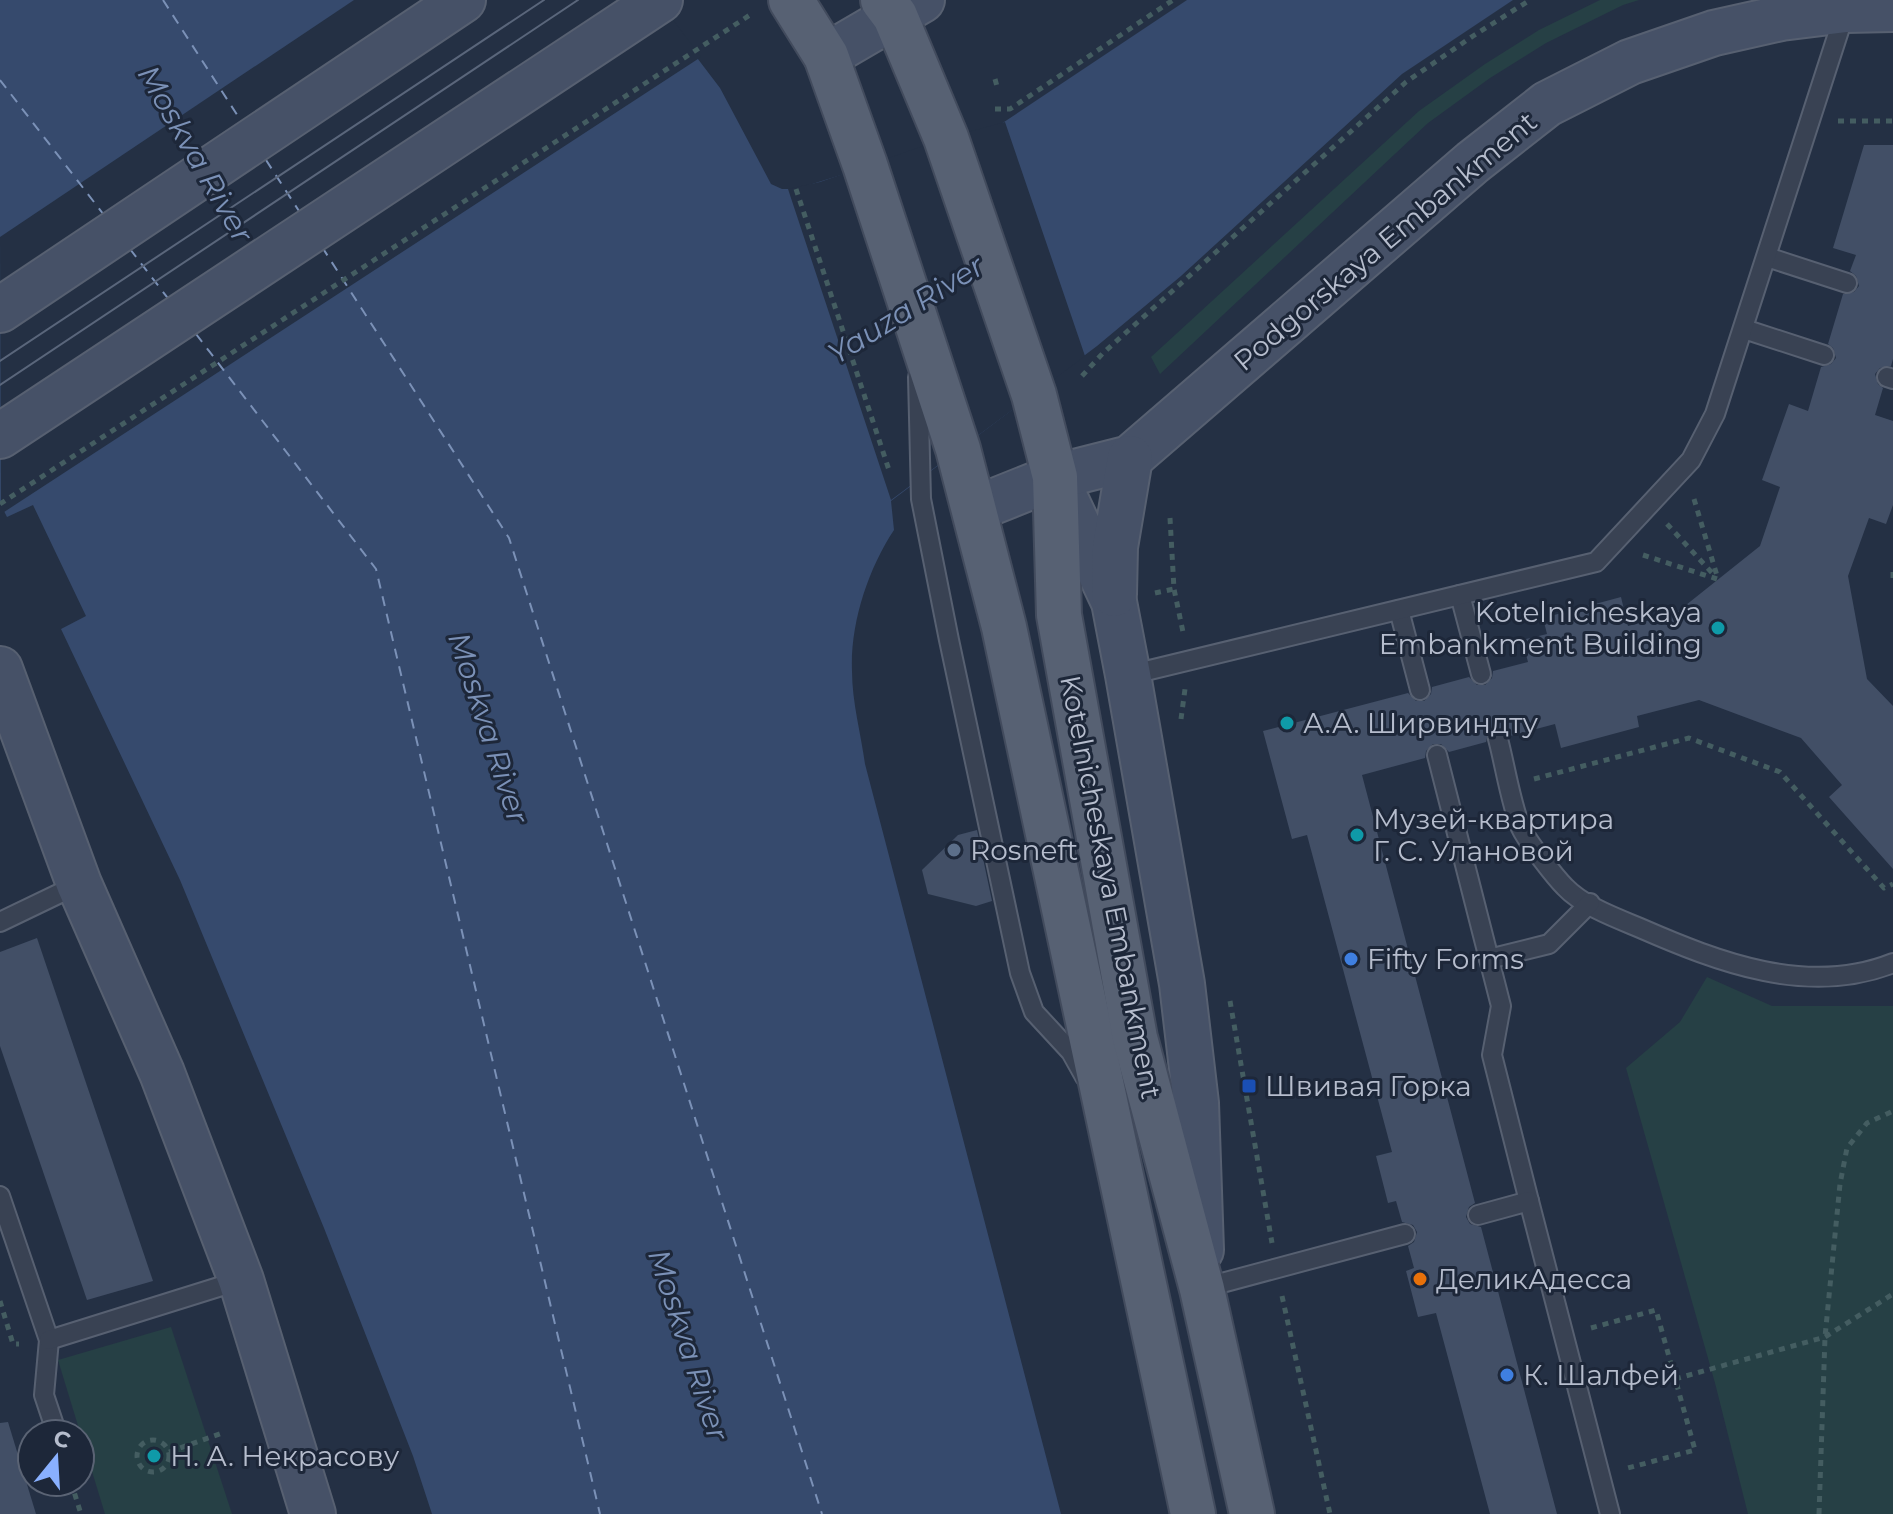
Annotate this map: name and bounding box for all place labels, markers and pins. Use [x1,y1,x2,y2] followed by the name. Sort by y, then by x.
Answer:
[1379,595,1702,661] place label: Kotelnicheskaya Embankment Building
[1709,619,1727,637] marker: Kotelnicheskaya Embankment Building
[1303,706,1538,740] place label: А.А. Ширвиндту
[1278,714,1296,732] marker: А.А. Ширвиндту
[1373,802,1614,868] place label: Музей-квартира Г. С. Улановой
[1348,826,1366,844] marker: Музей-квартира Г. С. Улановой
[970,833,1078,867] place label: Rosneft
[945,841,963,859] marker: Rosneft
[1367,942,1524,976] place label: Fifty Forms
[1342,950,1360,968] marker: Fifty Forms
[1265,1069,1472,1103] place label: Швивая Горка
[1240,1077,1258,1095] marker: Швивая Горка
[1436,1262,1632,1296] place label: ДеликАдесса
[1411,1270,1429,1288] marker: ДеликАдесса
[1523,1358,1679,1392] place label: К. Шалфей
[1498,1366,1516,1384] marker: К. Шалфей
[170,1439,400,1473] place label: Н. А. Некрасову
[145,1447,163,1465] marker: Н. А. Некрасову

